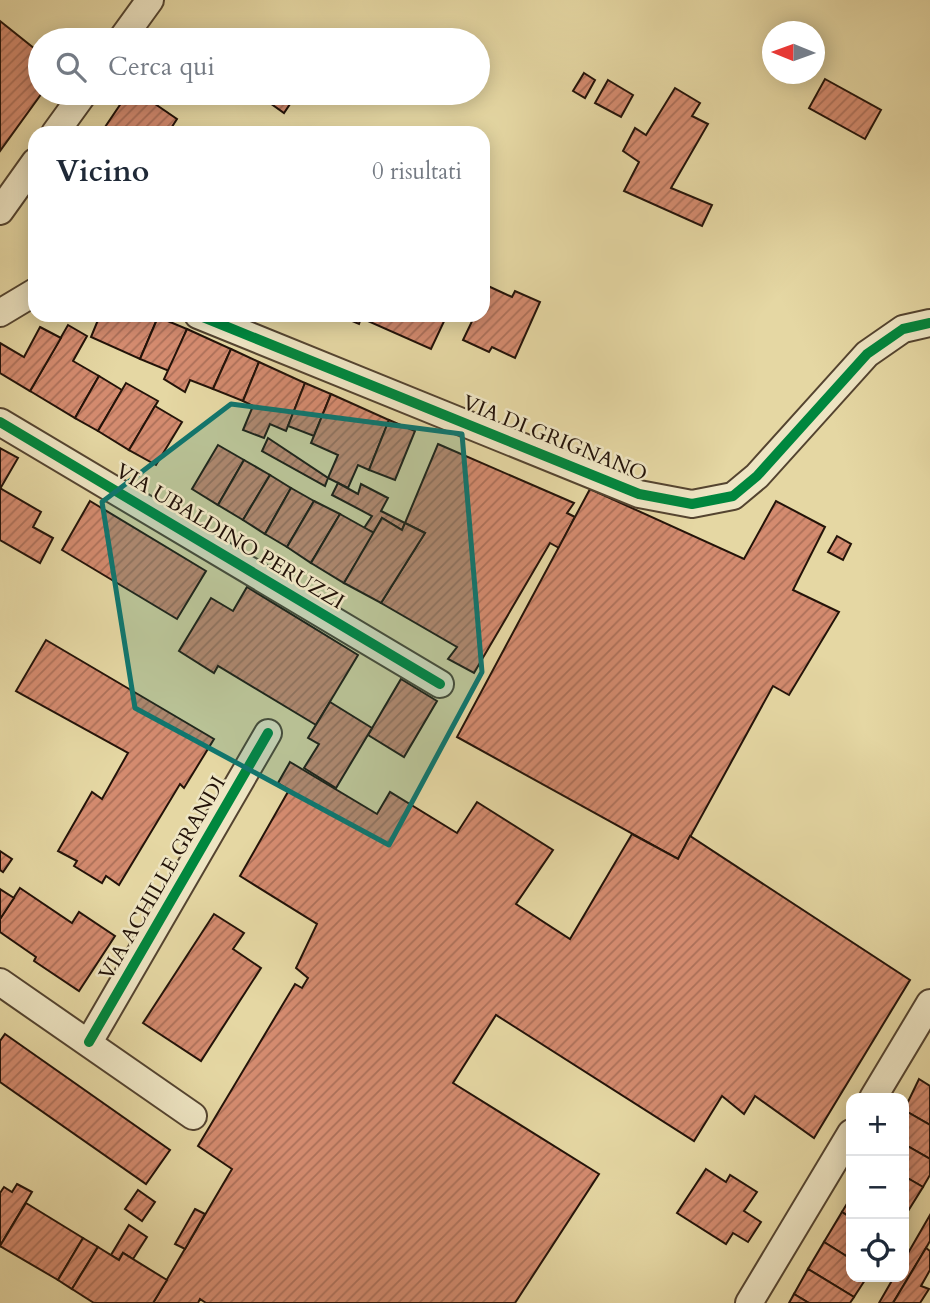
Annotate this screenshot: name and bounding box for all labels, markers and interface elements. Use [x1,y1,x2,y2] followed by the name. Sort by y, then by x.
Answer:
[762,21,825,84] north arrow
[28,28,490,105] search box
[52,48,90,86] icon: search
[108,49,215,84] text: Cerca qui
[56,151,149,192] text: Vicino
[372,156,462,187] text: 0 risultati
[458,388,652,489] street label: VIA DI GRIGNANO
[110,456,350,616] street label: VIA UBALDINO PERUZZI
[92,771,233,986] street label: VIA ACHILLE GRANDI
[846,1093,909,1282] map controls
[846,1093,909,1156] button: +
[846,1156,909,1219] button: −
[846,1219,909,1282] button: locate

